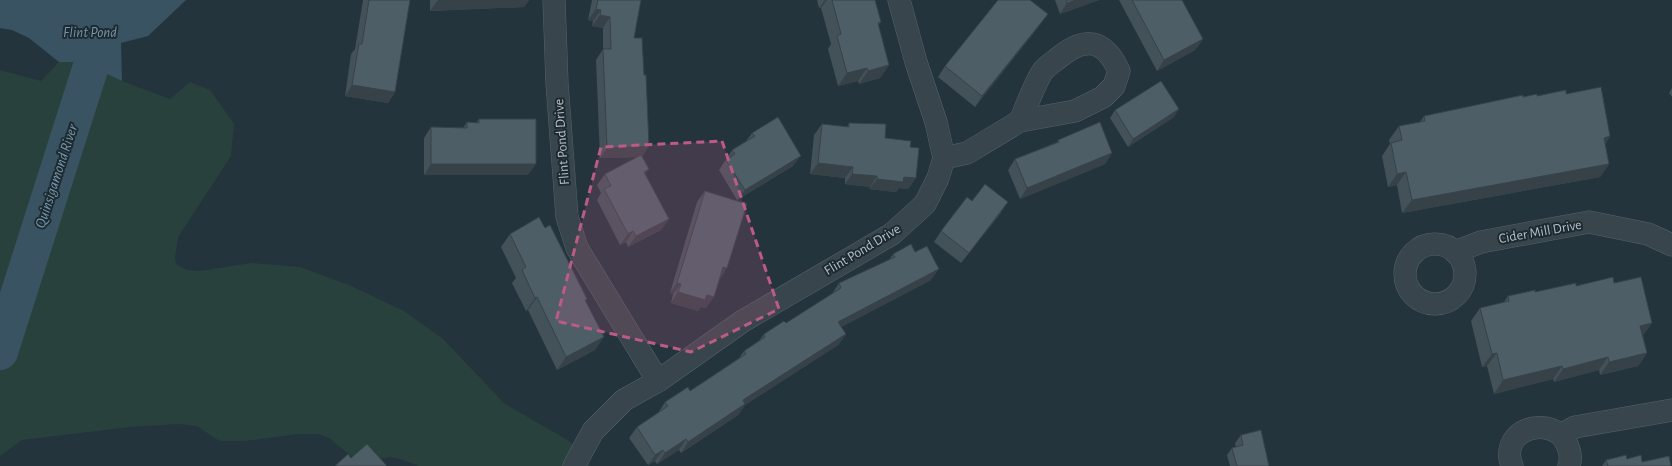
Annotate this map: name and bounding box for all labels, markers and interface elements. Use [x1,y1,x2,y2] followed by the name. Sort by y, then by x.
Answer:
[63,25,117,40] water label: Flint Pond
[552,98,572,185] street label: Flint Pond Drive
[33,121,81,230] water label: Quinsigamond River
[1498,218,1583,246] street label: Cider Mill Drive
[822,222,903,278] street label: Flint Pond Drive

